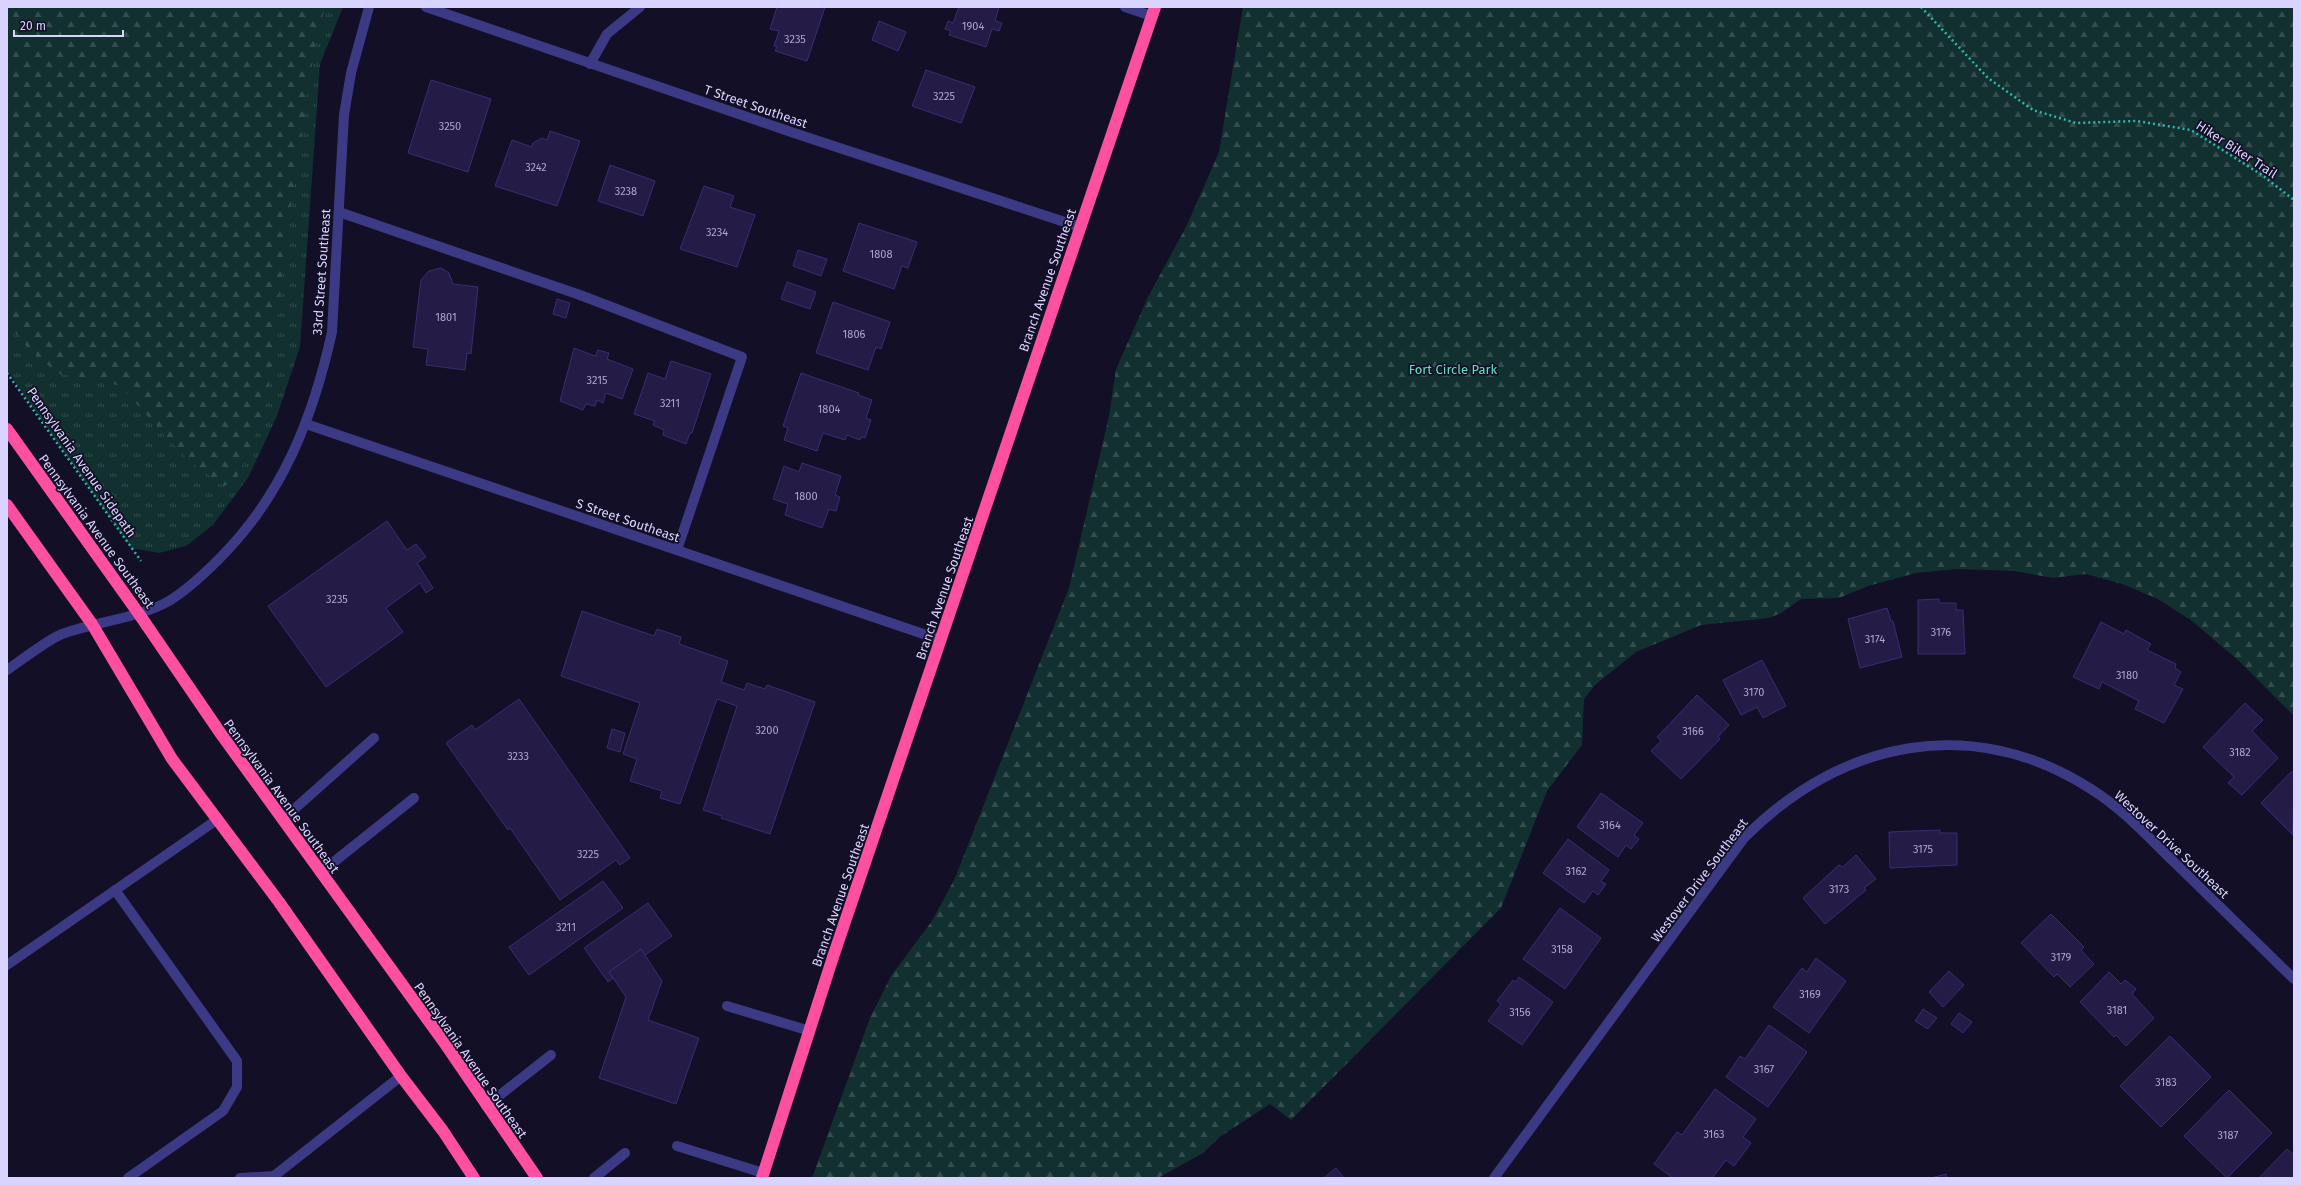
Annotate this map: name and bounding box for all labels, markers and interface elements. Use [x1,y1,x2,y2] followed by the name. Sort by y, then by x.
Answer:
[14,12,123,38] scale bar
[20,19,46,33] text: 20 m
[962,20,984,33] house number: 1904
[784,33,806,46] house number: 3235
[702,82,810,131] street label: T Street Southeast
[933,90,955,103] house number: 3225
[2193,118,2280,181] street label: Hiker Biker Trail
[439,120,461,133] house number: 3250
[525,161,547,174] house number: 3242
[615,185,637,198] house number: 3238
[1016,206,1079,354] street label: Branch Avenue Southeast
[310,208,333,336] street label: 33rd Street Southeast
[706,226,728,239] house number: 3234
[869,248,893,261] house number: 1808
[435,311,457,324] house number: 1801
[843,328,866,341] house number: 1806
[1409,362,1498,377] park label: Fort Circle Park
[587,374,608,387] house number: 3215
[24,384,139,540] street label: Pennsylvania Avenue Sidepath
[660,397,680,410] house number: 3211
[818,403,841,416] house number: 1804
[36,452,158,611] street label: Pennsylvania Avenue Southeast
[794,490,818,503] house number: 1800
[574,496,682,545] street label: S Street Southeast
[913,514,976,662] street label: Branch Avenue Southeast
[326,593,348,606] house number: 3235
[1931,626,1951,639] house number: 3176
[1865,633,1885,646] house number: 3174
[2116,669,2138,682] house number: 3180
[1744,686,1764,699] house number: 3170
[221,717,343,876] street label: Pennsylvania Avenue Southeast
[755,724,779,737] house number: 3200
[1682,725,1704,738] house number: 3166
[2229,746,2251,759] house number: 3182
[507,750,529,763] house number: 3233
[2111,787,2232,901] street label: Westover Drive Southeast
[1648,815,1751,945] street label: Westover Drive Southeast
[1599,819,1621,832] house number: 3164
[809,821,872,969] street label: Branch Avenue Southeast
[1913,843,1934,856] house number: 3175
[577,848,599,861] house number: 3225
[1565,865,1587,878] house number: 3162
[1829,883,1849,896] house number: 3173
[556,921,576,934] house number: 3211
[1551,943,1573,956] house number: 3158
[2051,951,2071,964] house number: 3179
[411,980,530,1141] street label: Pennsylvania Avenue Southeast
[1799,988,1821,1001] house number: 3169
[2107,1004,2127,1017] house number: 3181
[1509,1006,1531,1019] house number: 3156
[1754,1063,1774,1076] house number: 3167
[2155,1076,2177,1089] house number: 3183
[1703,1128,1725,1141] house number: 3163
[2218,1129,2238,1142] house number: 3187

